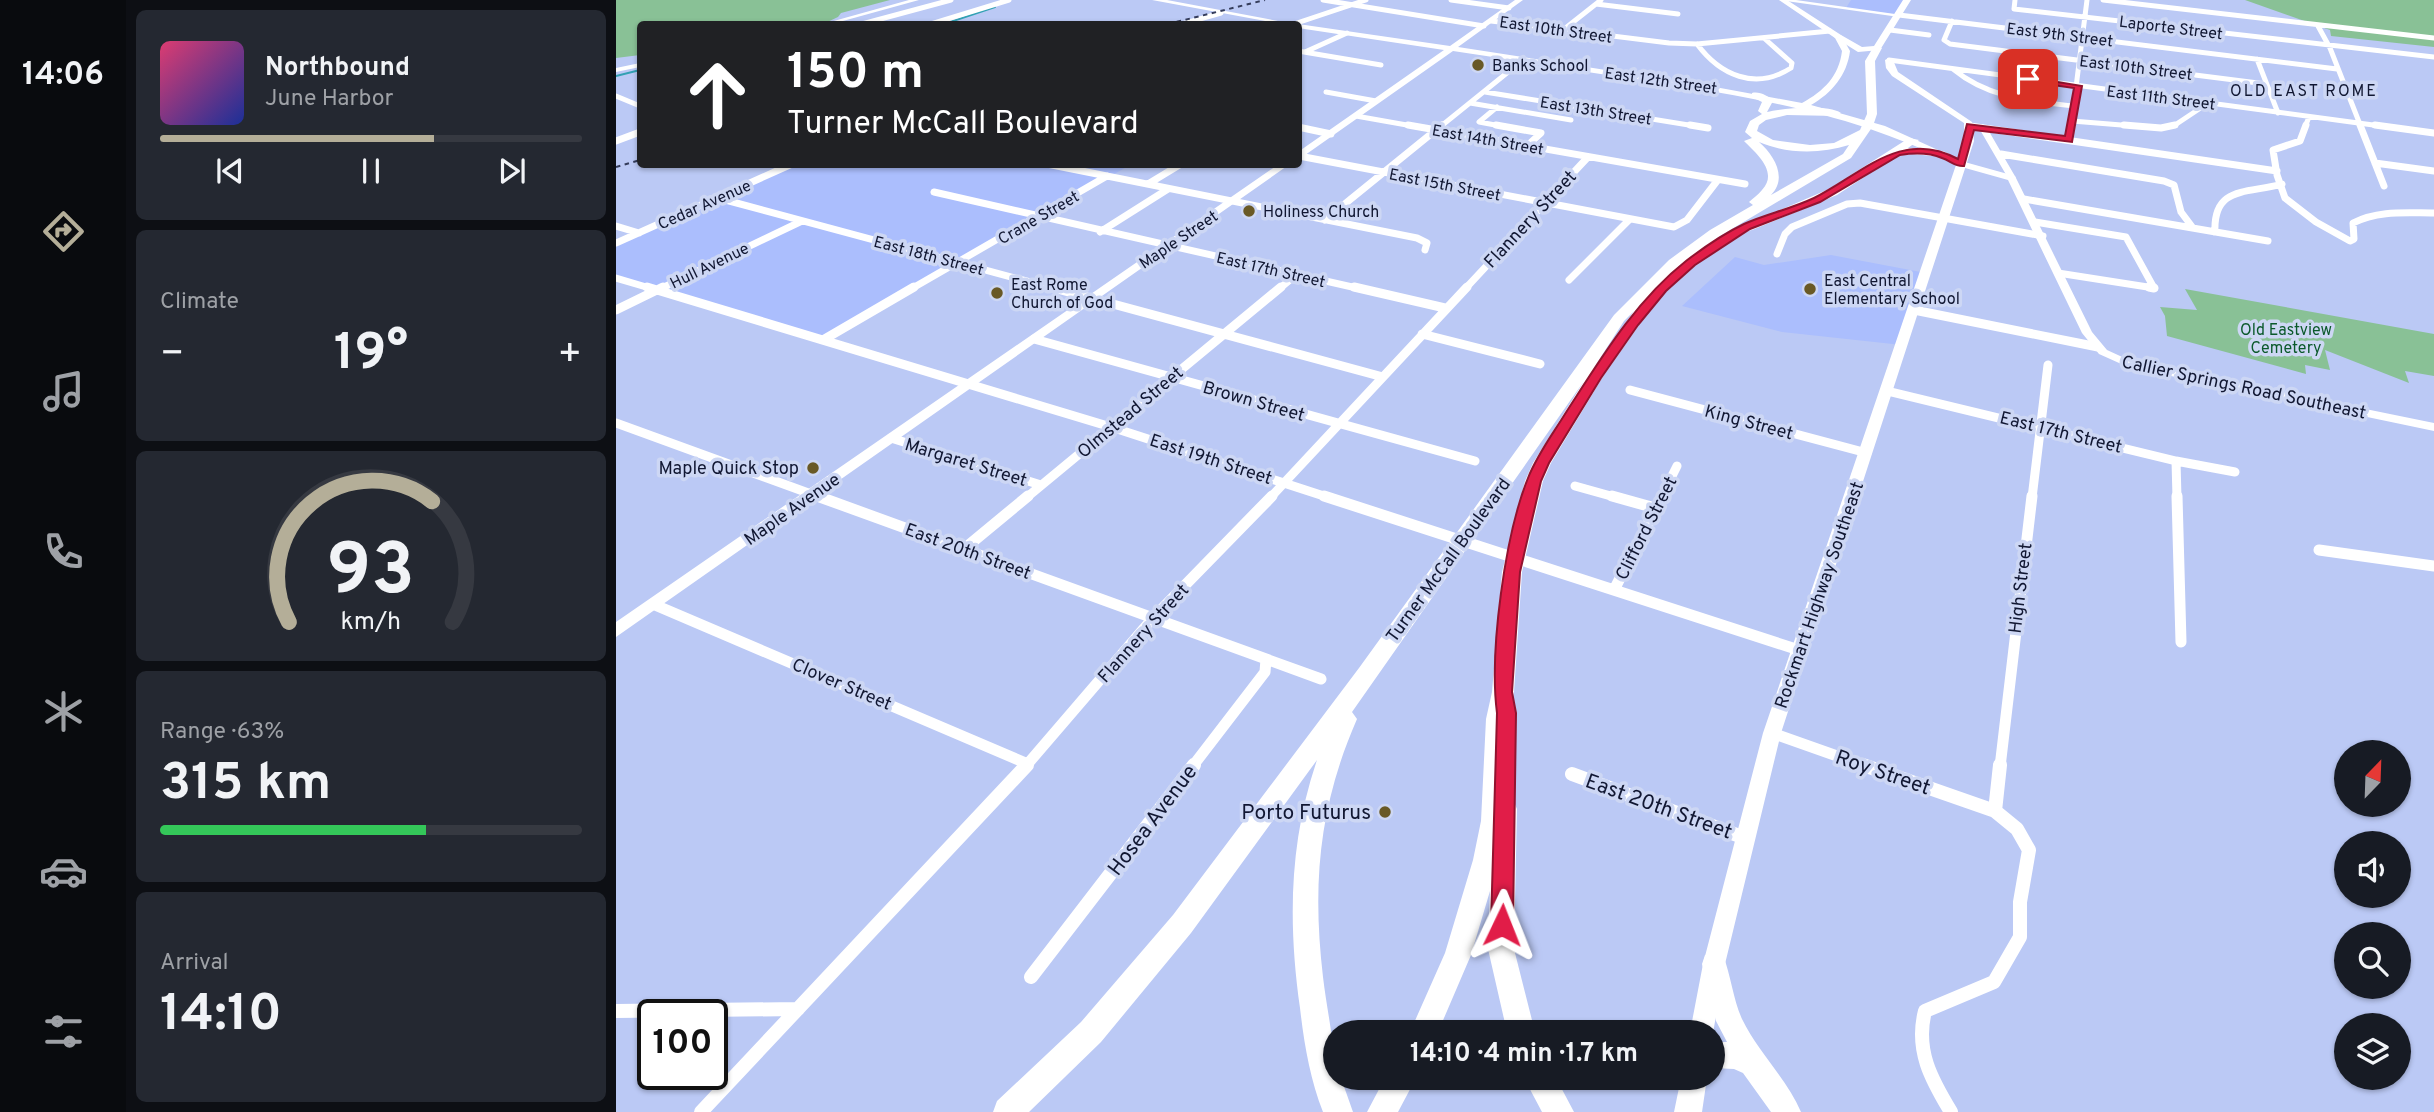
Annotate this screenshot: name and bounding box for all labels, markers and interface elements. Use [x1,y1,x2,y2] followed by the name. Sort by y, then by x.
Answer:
[1498,13,1613,49] street label: East 10th Street
[2118,13,2224,45] street label: Laporte Street
[2005,20,2114,52] street label: East 9th Street
[787,44,924,106] text: 150 m
[672,49,763,140] icon: ahead
[1998,49,2058,109] pin
[265,52,410,85] text: Northbound
[2078,52,2193,86] street label: East 10th Street
[22,56,104,96] text: 14:06
[1470,57,1486,73] marker: Banks School
[1492,57,1589,77] place label: Banks School
[2009,60,2047,98] icon: arrive
[1603,64,1718,100] street label: East 12th Street
[2105,82,2216,116] street label: East 11th Street
[2230,82,2378,102] district label: OLD EAST ROME
[265,85,393,114] text: June Harbor
[1538,93,1653,131] street label: East 13th Street
[787,105,1139,145] text: Turner McCall Boulevard
[1430,121,1545,161] street label: East 14th Street
[211,152,249,190] icon: previous
[352,152,390,190] icon: pause
[493,152,531,190] icon: next
[1387,165,1502,207] street label: East 15th Street
[1480,166,1582,274] street label: Flannery Street
[655,176,754,235] street label: Cedar Avenue
[995,187,1083,250] street label: Crane Street
[1241,203,1257,219] marker: Holiness Church
[1263,203,1379,223] place label: Holiness Church
[39,207,88,256] icon: directions
[1136,207,1222,274] street label: Maple Street
[871,233,986,281] street label: East 18th Street
[667,239,753,294] street label: Hull Avenue
[1214,249,1327,293] street label: East 17th Street
[1824,272,1960,310] place label: East Central Elementary School
[1011,276,1113,314] place label: East Rome Church of God
[1802,281,1818,297] marker: East Central Elementary School
[989,285,1005,301] marker: East Rome Church of God
[160,288,239,317] text: Climate
[2240,321,2332,359] park label: Old Eastview Cemetery
[334,322,408,388] text: 19°
[160,331,185,380] text: −
[557,331,582,380] text: +
[2119,351,2368,426] street label: Callier Springs Road Southeast
[1073,362,1189,464] street label: Olmstead Street
[39,367,88,416] icon: music
[1200,377,1307,428] street label: Brown Street
[1702,401,1795,446] street label: King Street
[1997,407,2124,460] street label: East 17th Street
[1146,430,1275,491] street label: East 19th Street
[902,434,1030,493] street label: Margaret Street
[659,458,799,481] place label: Maple Quick Stop
[805,460,821,476] marker: Maple Quick Stop
[740,469,845,552] street label: Maple Avenue
[1611,473,1683,584] street label: Clifford Street
[1382,474,1517,648] street label: Turner McCall Boulevard
[1771,479,1870,712] street label: Rockmart Highway Southeast
[901,519,1034,586] street label: East 20th Street
[39,527,88,576] icon: phone
[327,528,415,620] text: 93
[2005,542,2038,635] street label: High Street
[1094,580,1195,688] street label: Flannery Street
[341,607,401,639] text: km/h
[788,654,895,717] street label: Clover Street
[39,687,88,736] icon: climate
[160,718,284,747] text: Range · 63%
[2334,740,2412,817] north arrow
[2334,740,2411,1090] map controls
[1831,745,1934,802] street label: Roy Street
[160,752,331,818] text: 315 km
[1103,760,1204,882] street label: Hosea Avenue
[1581,768,1736,847] street label: East 20th Street
[1241,800,1371,827] place label: Porto Futurus
[1377,804,1393,820] marker: Porto Futurus
[2334,831,2411,908] button: sound
[39,847,88,896] icon: car
[1465,888,1539,962] position arrow
[2334,922,2411,999] button: search
[160,949,229,978] text: Arrival
[160,983,282,1049] text: 14:10
[637,999,728,1090] speed limit sign: 100
[39,1007,88,1056] icon: filters
[2334,1013,2411,1090] button: layers
[1410,1038,1638,1071] text: 14:10 · 4 min · 1.7 km

